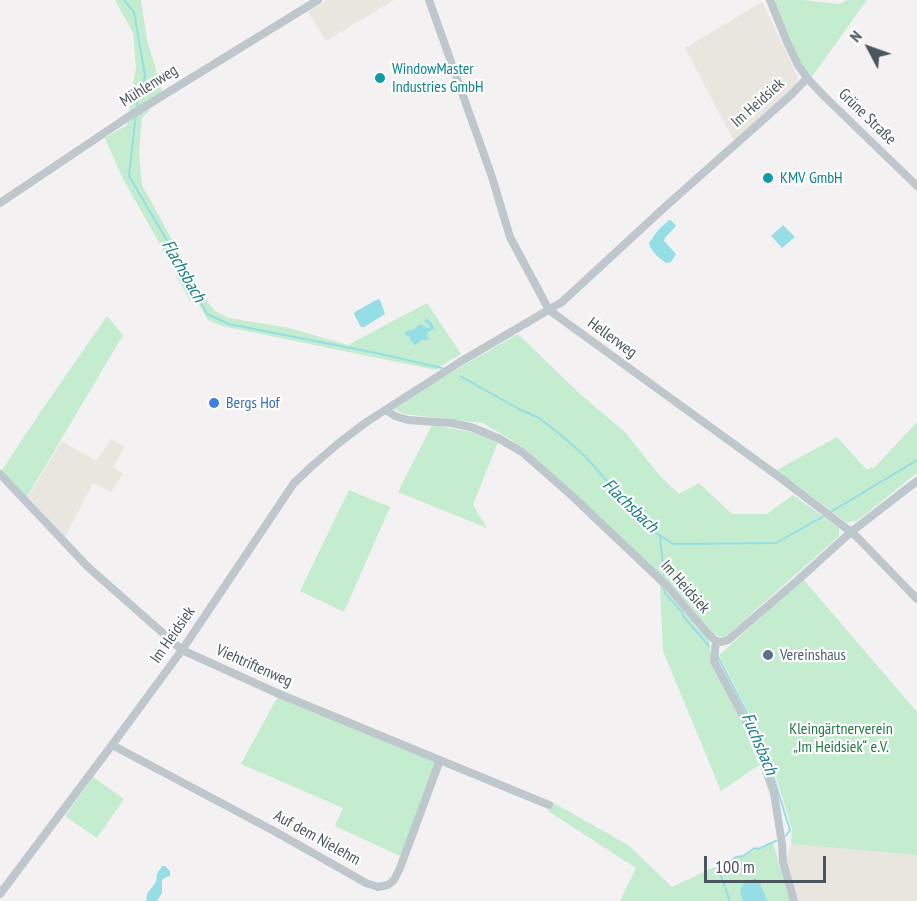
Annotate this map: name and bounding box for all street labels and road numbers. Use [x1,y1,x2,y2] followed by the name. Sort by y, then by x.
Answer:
[117,61,181,111] street label: Mühlenweg
[727,74,789,132] street label: Im Heidsiek
[834,85,900,149] street label: Grüne Straße
[584,314,640,362] street label: Hellerweg
[656,556,714,618] street label: Im Heidsiek
[147,603,199,667] street label: Im Heidsiek
[213,641,295,691] street label: Viehtriftenweg
[270,806,364,870] street label: Auf dem Nielehm

